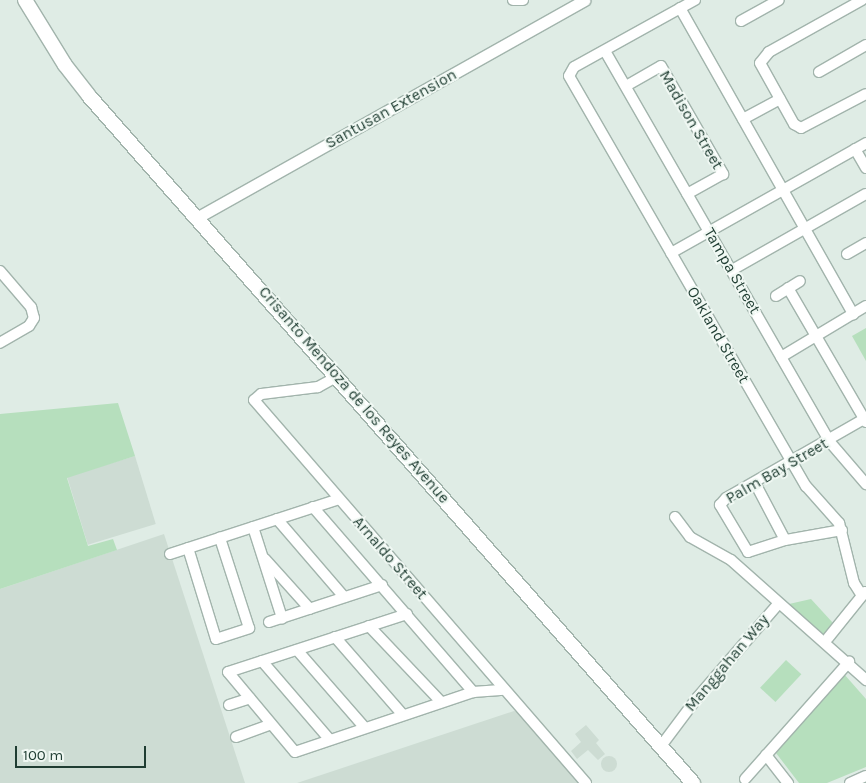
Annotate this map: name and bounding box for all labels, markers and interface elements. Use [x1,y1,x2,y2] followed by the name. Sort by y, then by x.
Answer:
[322,65,460,153] street label: Santusan Extension
[655,67,727,173] street label: Madison Street
[700,225,764,317] street label: Tampa Street
[255,283,453,507] street label: Crisanto Mendoza de los Reyes Avenue
[683,283,753,387] street label: Oakland Street
[722,434,832,508] street label: Palm Bay Street
[349,513,431,603] street label: Arnaldo Street
[681,611,773,715] street label: Manggahan Way
[18,736,149,768] scale bar
[23,746,63,764] text: 100 m

